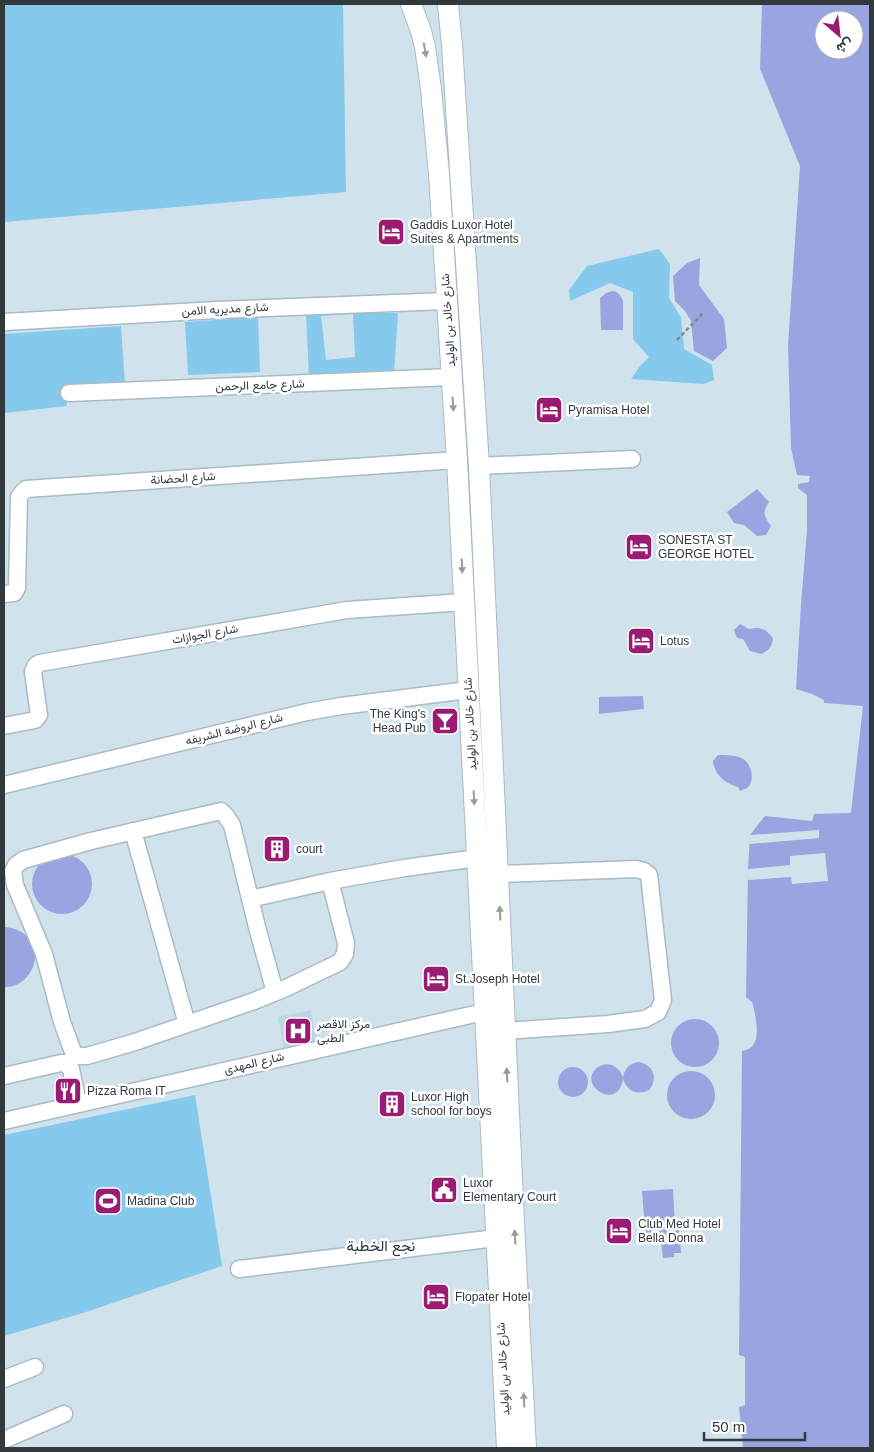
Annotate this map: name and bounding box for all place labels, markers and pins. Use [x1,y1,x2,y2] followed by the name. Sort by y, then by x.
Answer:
[376,217,406,247] hotel icon: Gaddis Luxor Hotel Suites & Apartments
[410,218,519,246] place label: Gaddis Luxor Hotel Suites & Apartments
[534,395,564,425] hotel icon: Pyramisa Hotel
[568,403,649,417] place label: Pyramisa Hotel
[624,532,654,562] hotel icon: SONESTA ST GEORGE HOTEL
[658,533,754,561] place label: SONESTA ST GEORGE HOTEL
[626,626,656,656] hotel icon: Lotus
[660,634,689,648] place label: Lotus
[430,706,460,736] bar icon: The King's Head Pub
[370,707,426,735] place label: The King's Head Pub
[262,834,292,864] building icon: court
[296,842,323,856] place label: court
[421,964,451,994] hotel icon: St.Joseph Hotel
[455,972,540,986] place label: St.Joseph Hotel
[283,1016,313,1046] hospital icon: مركز الاقصر الطبى
[316,1017,370,1046] place label: مركز الاقصر الطبى
[53,1076,83,1106] restaurant icon: Pizza Roma IT
[87,1084,166,1098] place label: Pizza Roma IT
[377,1089,407,1119] building icon: Luxor High school for boys
[411,1090,492,1118] place label: Luxor High school for boys
[429,1175,459,1205] public building icon: Luxor Elementary Court
[463,1176,557,1204] place label: Luxor Elementary Court
[93,1186,123,1216] sports icon: Madina Club
[127,1194,195,1208] place label: Madina Club
[604,1216,634,1246] hotel icon: Club Med Hotel Bella Donna
[638,1217,721,1245] place label: Club Med Hotel Bella Donna
[421,1282,451,1312] hotel icon: Flopater Hotel
[455,1290,530,1304] place label: Flopater Hotel

